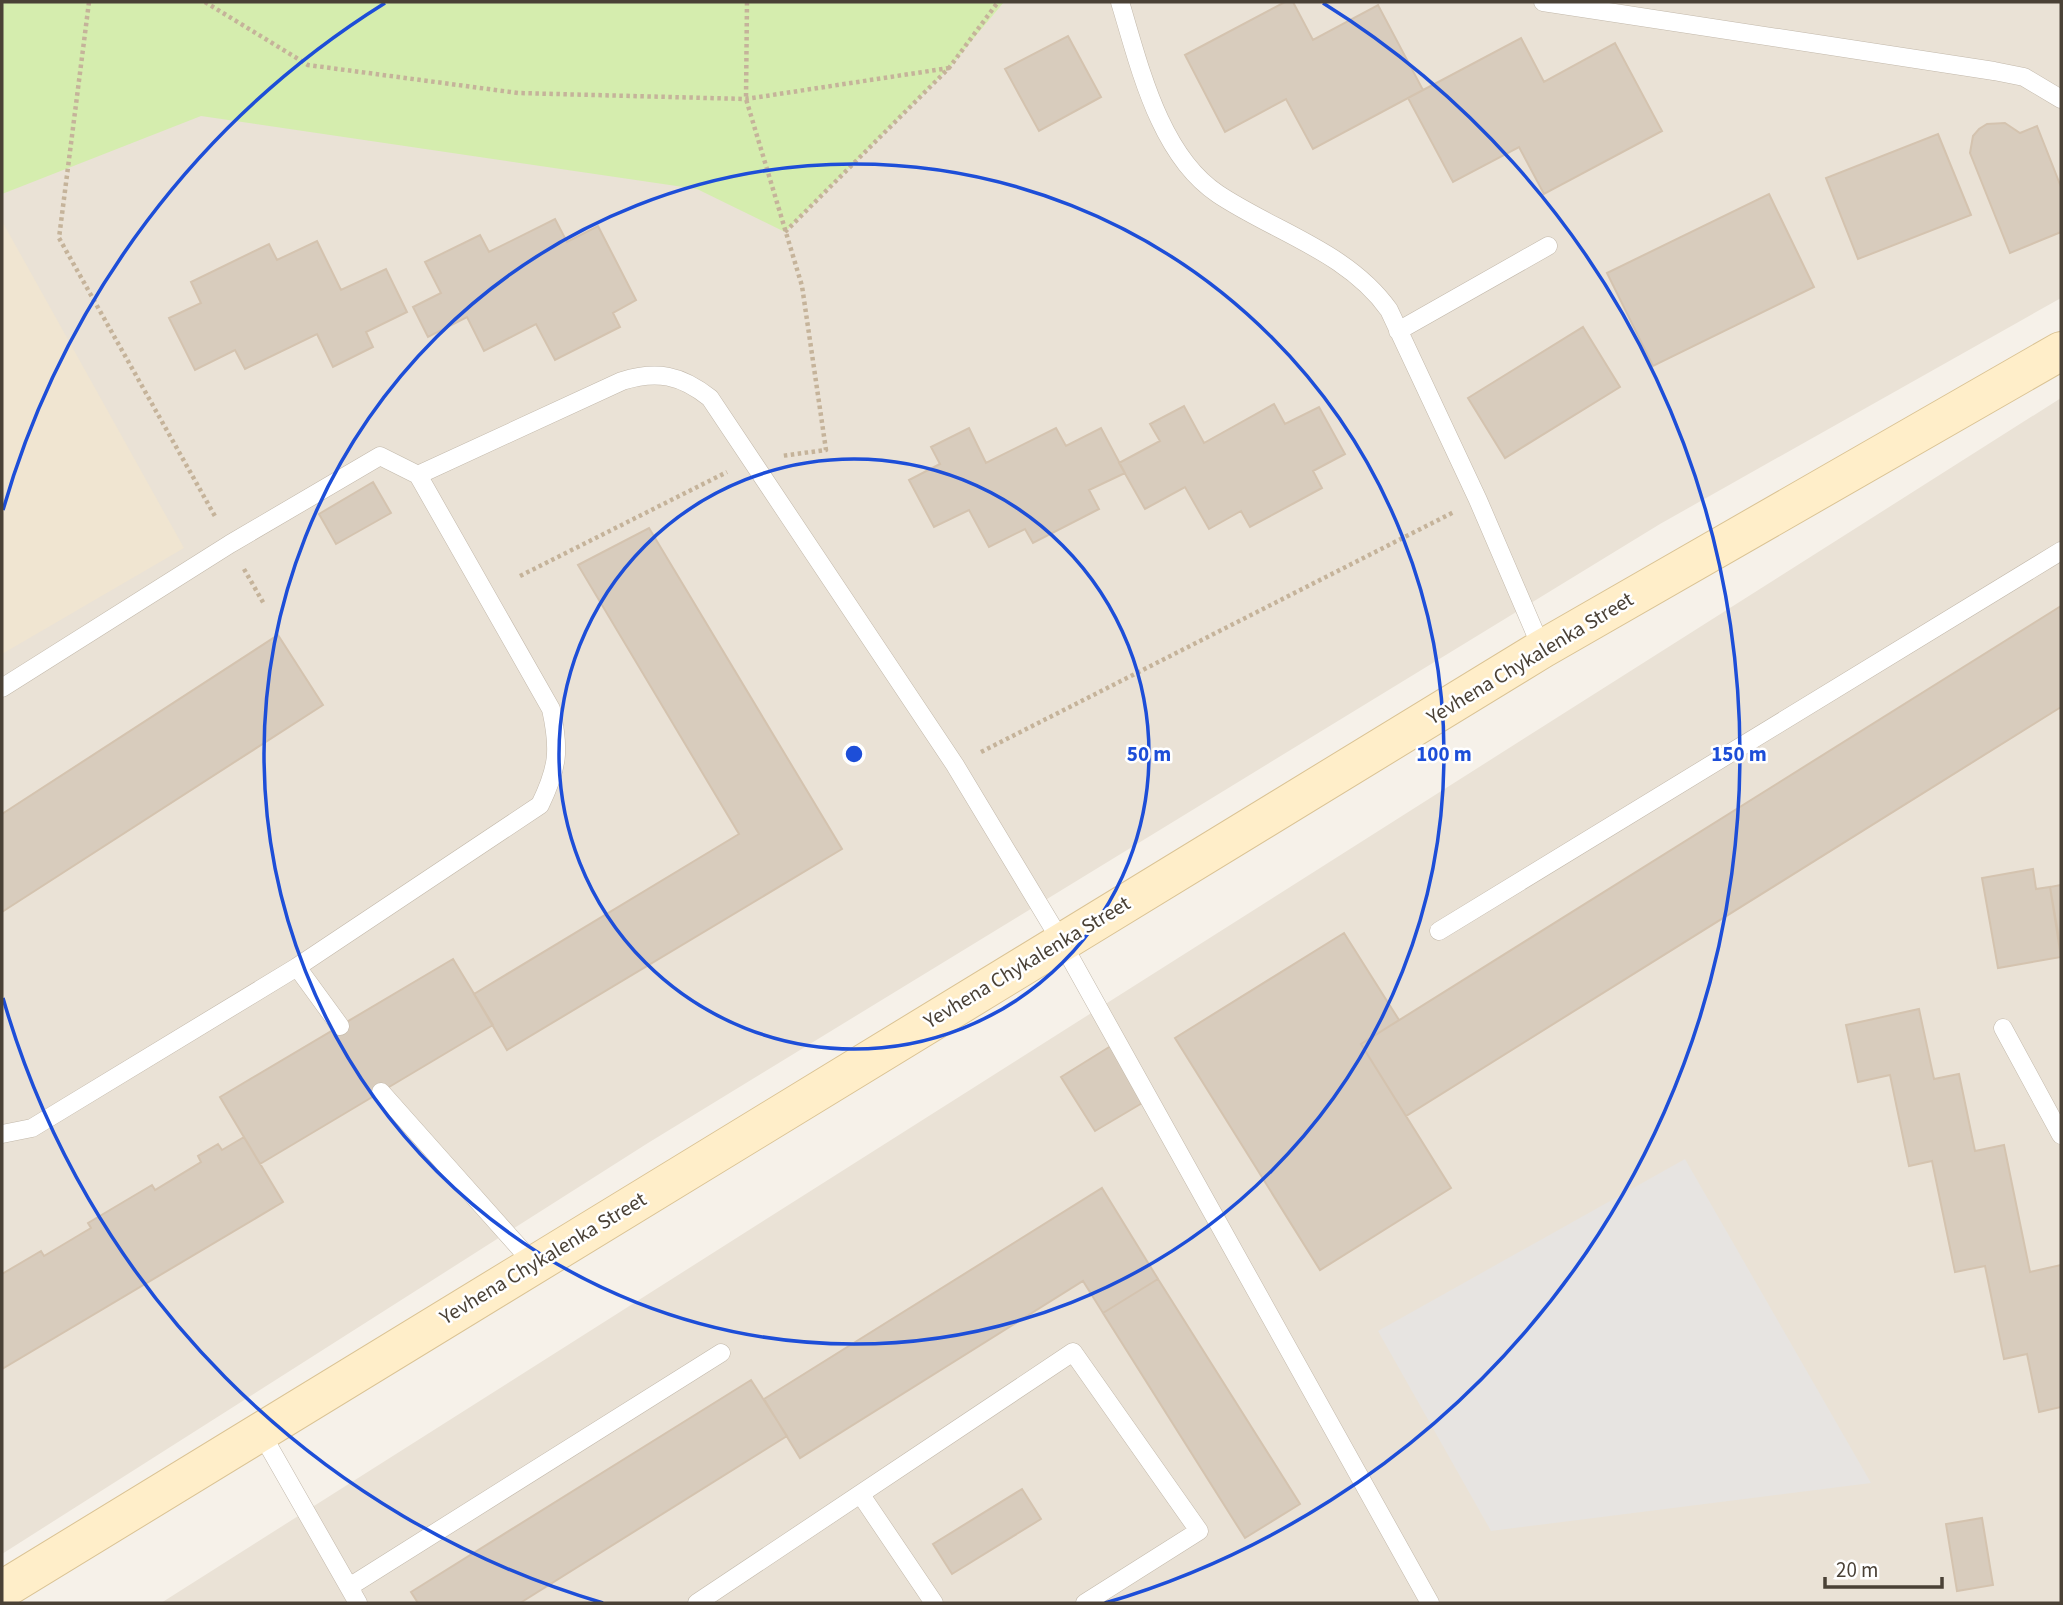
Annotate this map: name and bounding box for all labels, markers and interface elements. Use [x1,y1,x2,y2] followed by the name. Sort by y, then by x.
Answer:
[1420,584,1639,732] street label: Yevhena Chykalenka Street
[1127,739,1171,769] text: 50 m
[1416,739,1472,769] text: 100 m
[1711,739,1767,769] text: 150 m
[842,742,866,766] centre of rings
[917,888,1136,1036] street label: Yevhena Chykalenka Street
[433,1184,652,1332] street label: Yevhena Chykalenka Street
[1825,1546,1942,1590] scale bar
[1836,1555,1878,1585] text: 20 m

